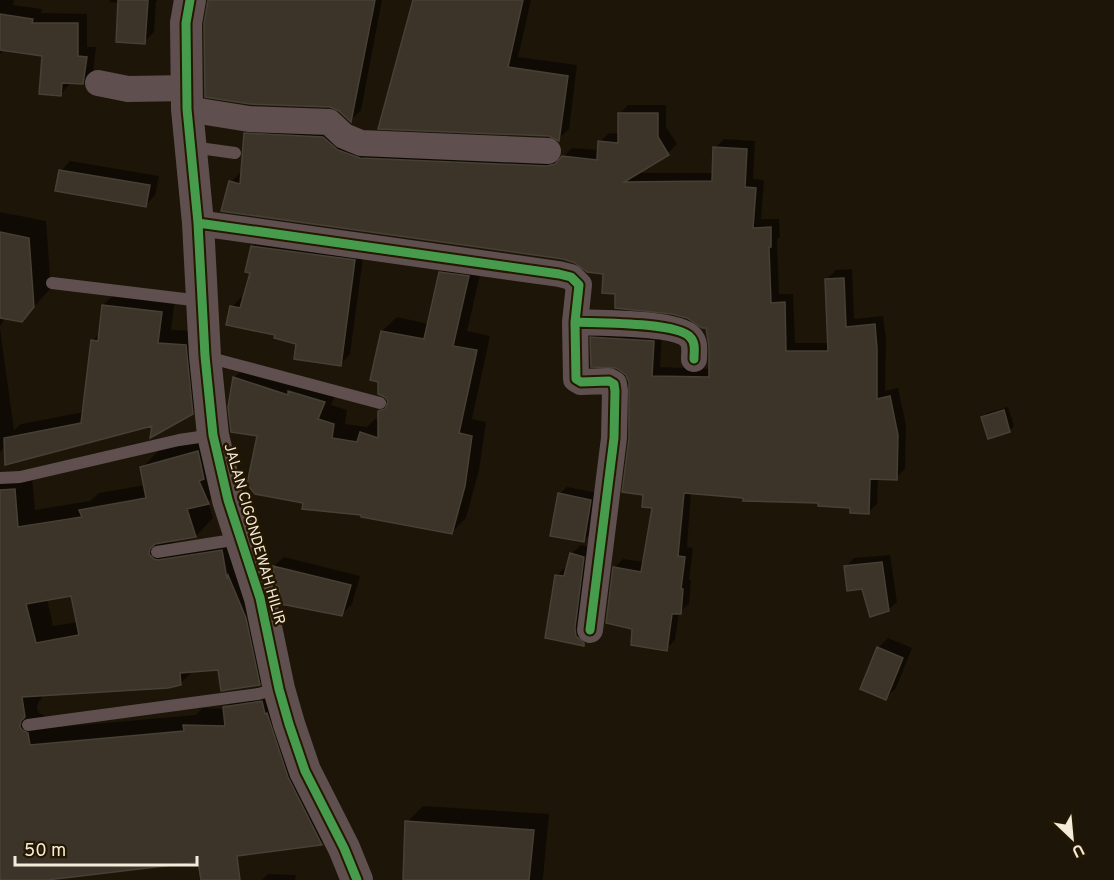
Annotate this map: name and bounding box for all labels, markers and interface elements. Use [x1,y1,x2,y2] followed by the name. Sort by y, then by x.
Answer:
[219,442,289,627] street label: JALAN CIGONDEWAH HILIR
[1042,808,1102,868] north arrow
[15,829,196,867] scale bar
[1068,838,1087,861] text: U
[24,840,66,863] text: 50 m

